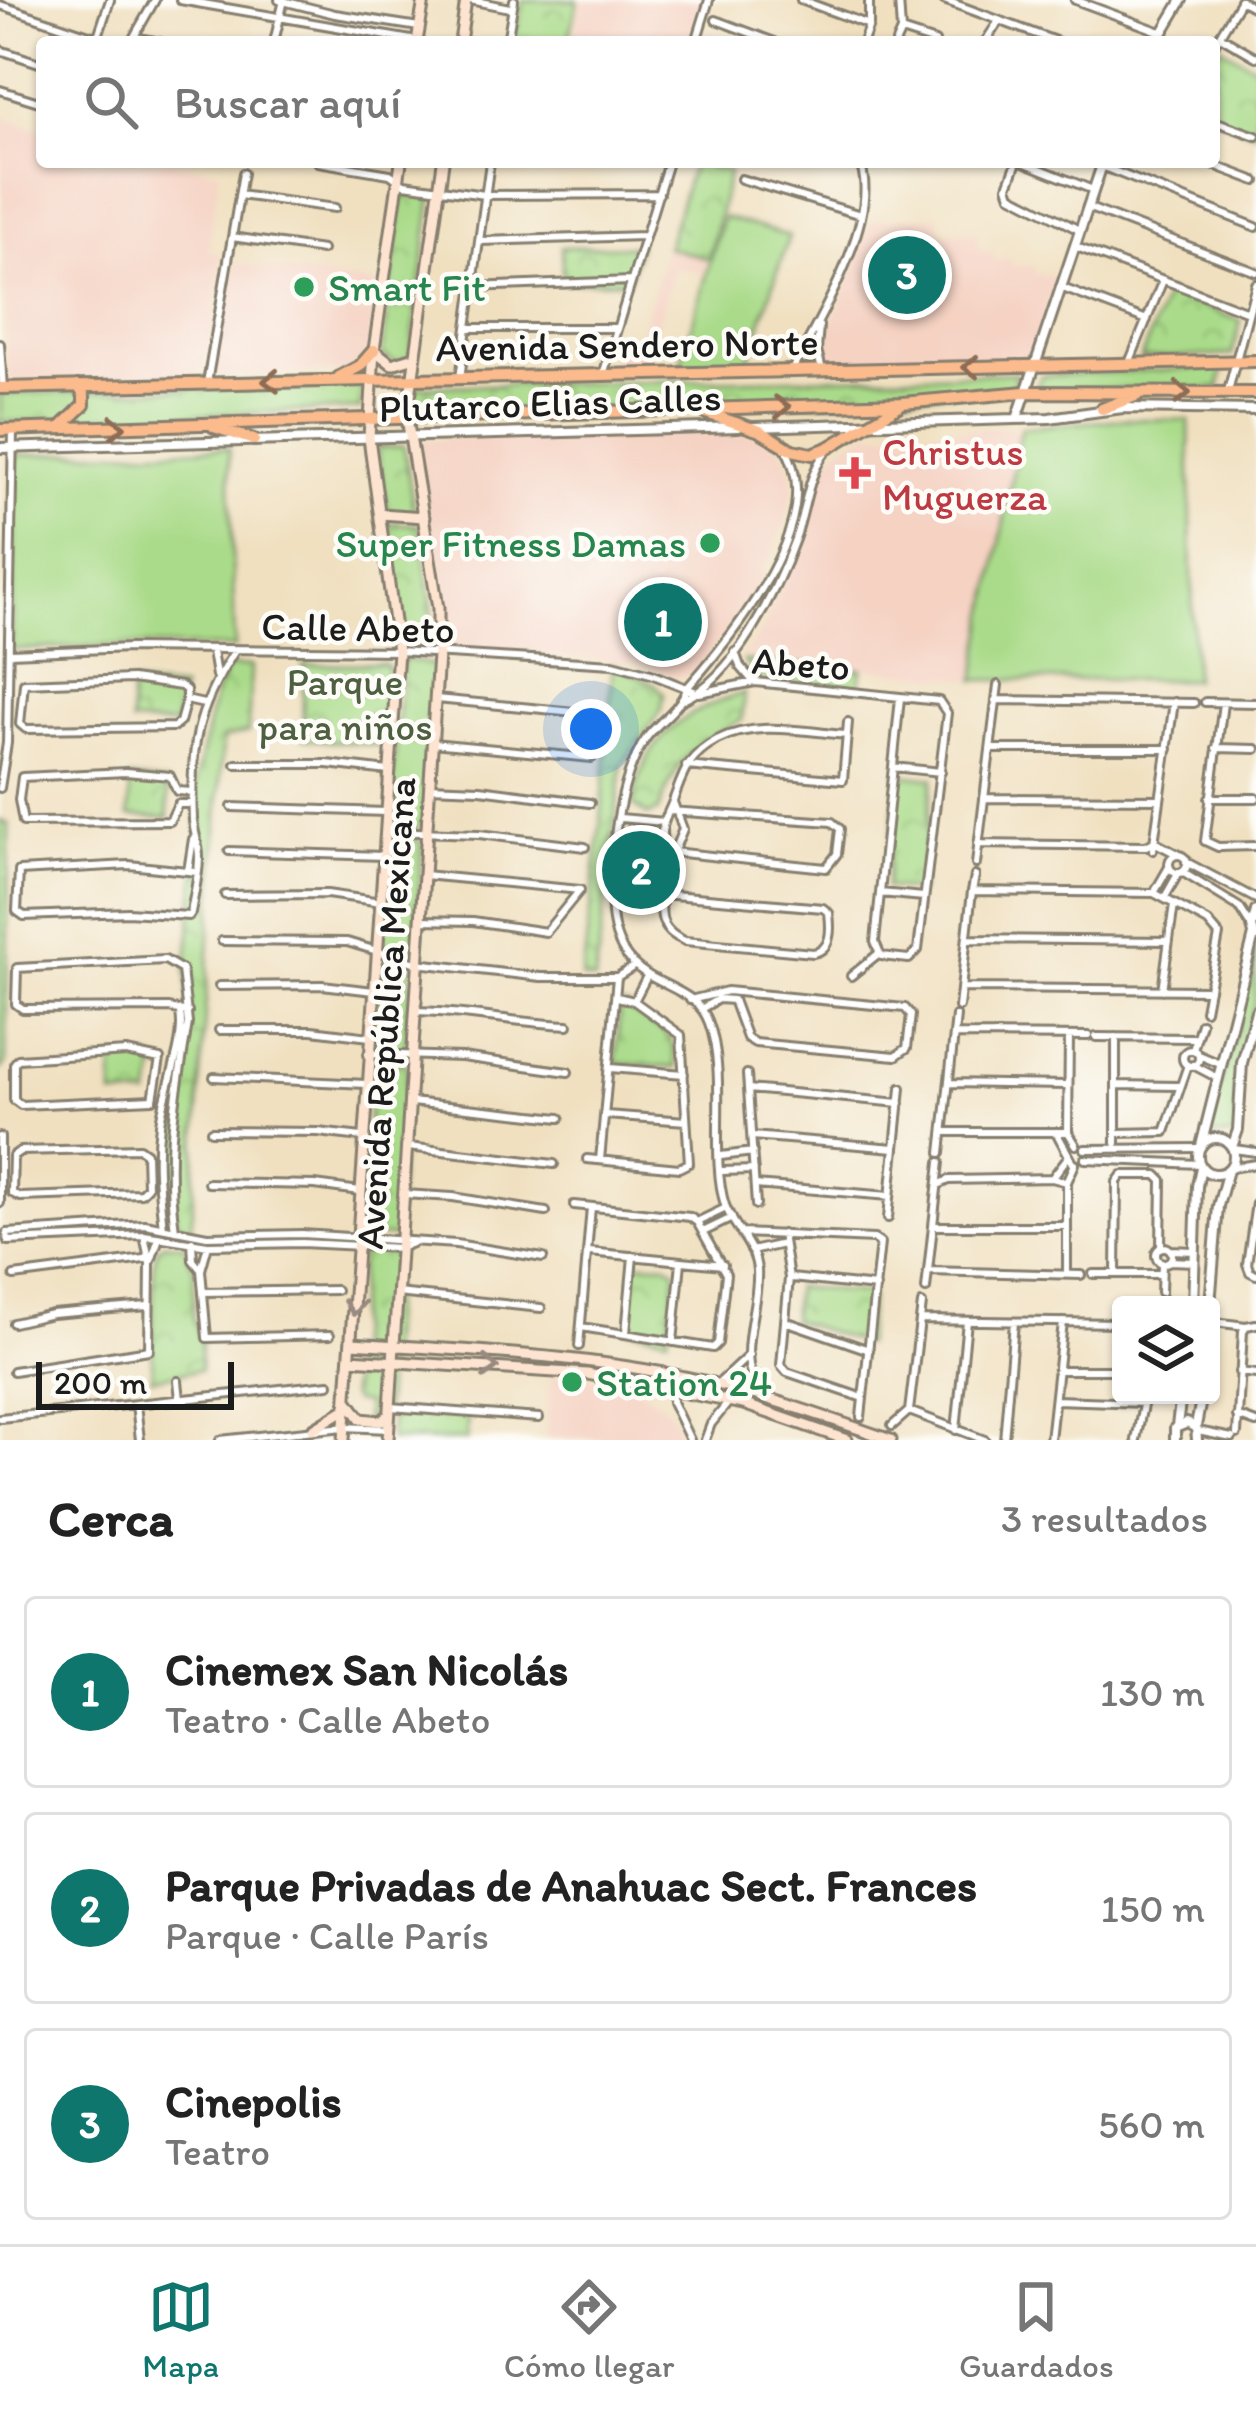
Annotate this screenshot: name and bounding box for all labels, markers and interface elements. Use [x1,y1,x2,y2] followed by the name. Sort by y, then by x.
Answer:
[36,36,1220,168] search box
[78,69,144,135] icon: search
[174,75,401,129] text: Buscar aquí
[868,230,946,320] pin: 3
[328,264,486,311] place label: Smart Fit
[291,274,317,300] marker: Smart Fit
[435,318,819,371] street label: Avenida Sendero Norte
[961,353,980,379] one-way arrow
[261,368,280,394] one-way arrow
[378,373,722,432] street label: Plutarco Elias Calles
[1173,379,1192,405] one-way arrow
[773,395,792,421] one-way arrow
[108,414,127,440] one-way arrow
[882,428,1047,520] place label: Christus Muguerza
[839,457,871,489] marker: Christus Muguerza
[335,520,686,567] place label: Super Fitness Damas
[697,530,723,556] marker: Super Fitness Damas
[624,577,702,667] pin: 1
[261,602,455,653] street label: Calle Abeto
[750,637,852,690] street label: Abeto
[258,658,433,750] park label: Parque para niños
[561,699,621,759] your location
[346,775,425,1251] street label: Avenida República Mexicana
[602,825,680,915] pin: 2
[1112,1296,1220,1404] map controls
[1112,1296,1220,1404] button: layers
[341,1298,367,1317] one-way arrow
[481,1354,500,1380] one-way arrow
[36,1356,234,1409] scale bar
[596,1359,772,1406] place label: Station 24
[54,1363,147,1402] text: 200 m
[559,1369,585,1395] marker: Station 24
[48,1488,174,1549] text: Cerca
[1001,1495,1208,1542] text: 3 resultados
[165,1642,568,1696] text: Cinemex San Nicolás
[81,1669,99,1716] text: 1
[1100,1669,1205,1716] text: 130 m
[165,1696,490,1743] text: Teatro · Calle Abeto
[165,1858,977,1912] text: Parque Privadas de Anahuac Sect. Frances
[80,1885,100,1932] text: 2
[1101,1885,1205,1932] text: 150 m
[165,1912,489,1959] text: Parque · Calle París
[165,2074,342,2128] text: Cinepolis
[79,2101,101,2148] text: 3
[1098,2101,1205,2148] text: 560 m
[165,2128,270,2175] text: Teatro
[142,2274,219,2385] tab: Mapa
[504,2274,675,2385] tab: Cómo llegar
[959,2274,1114,2385] tab: Guardados

